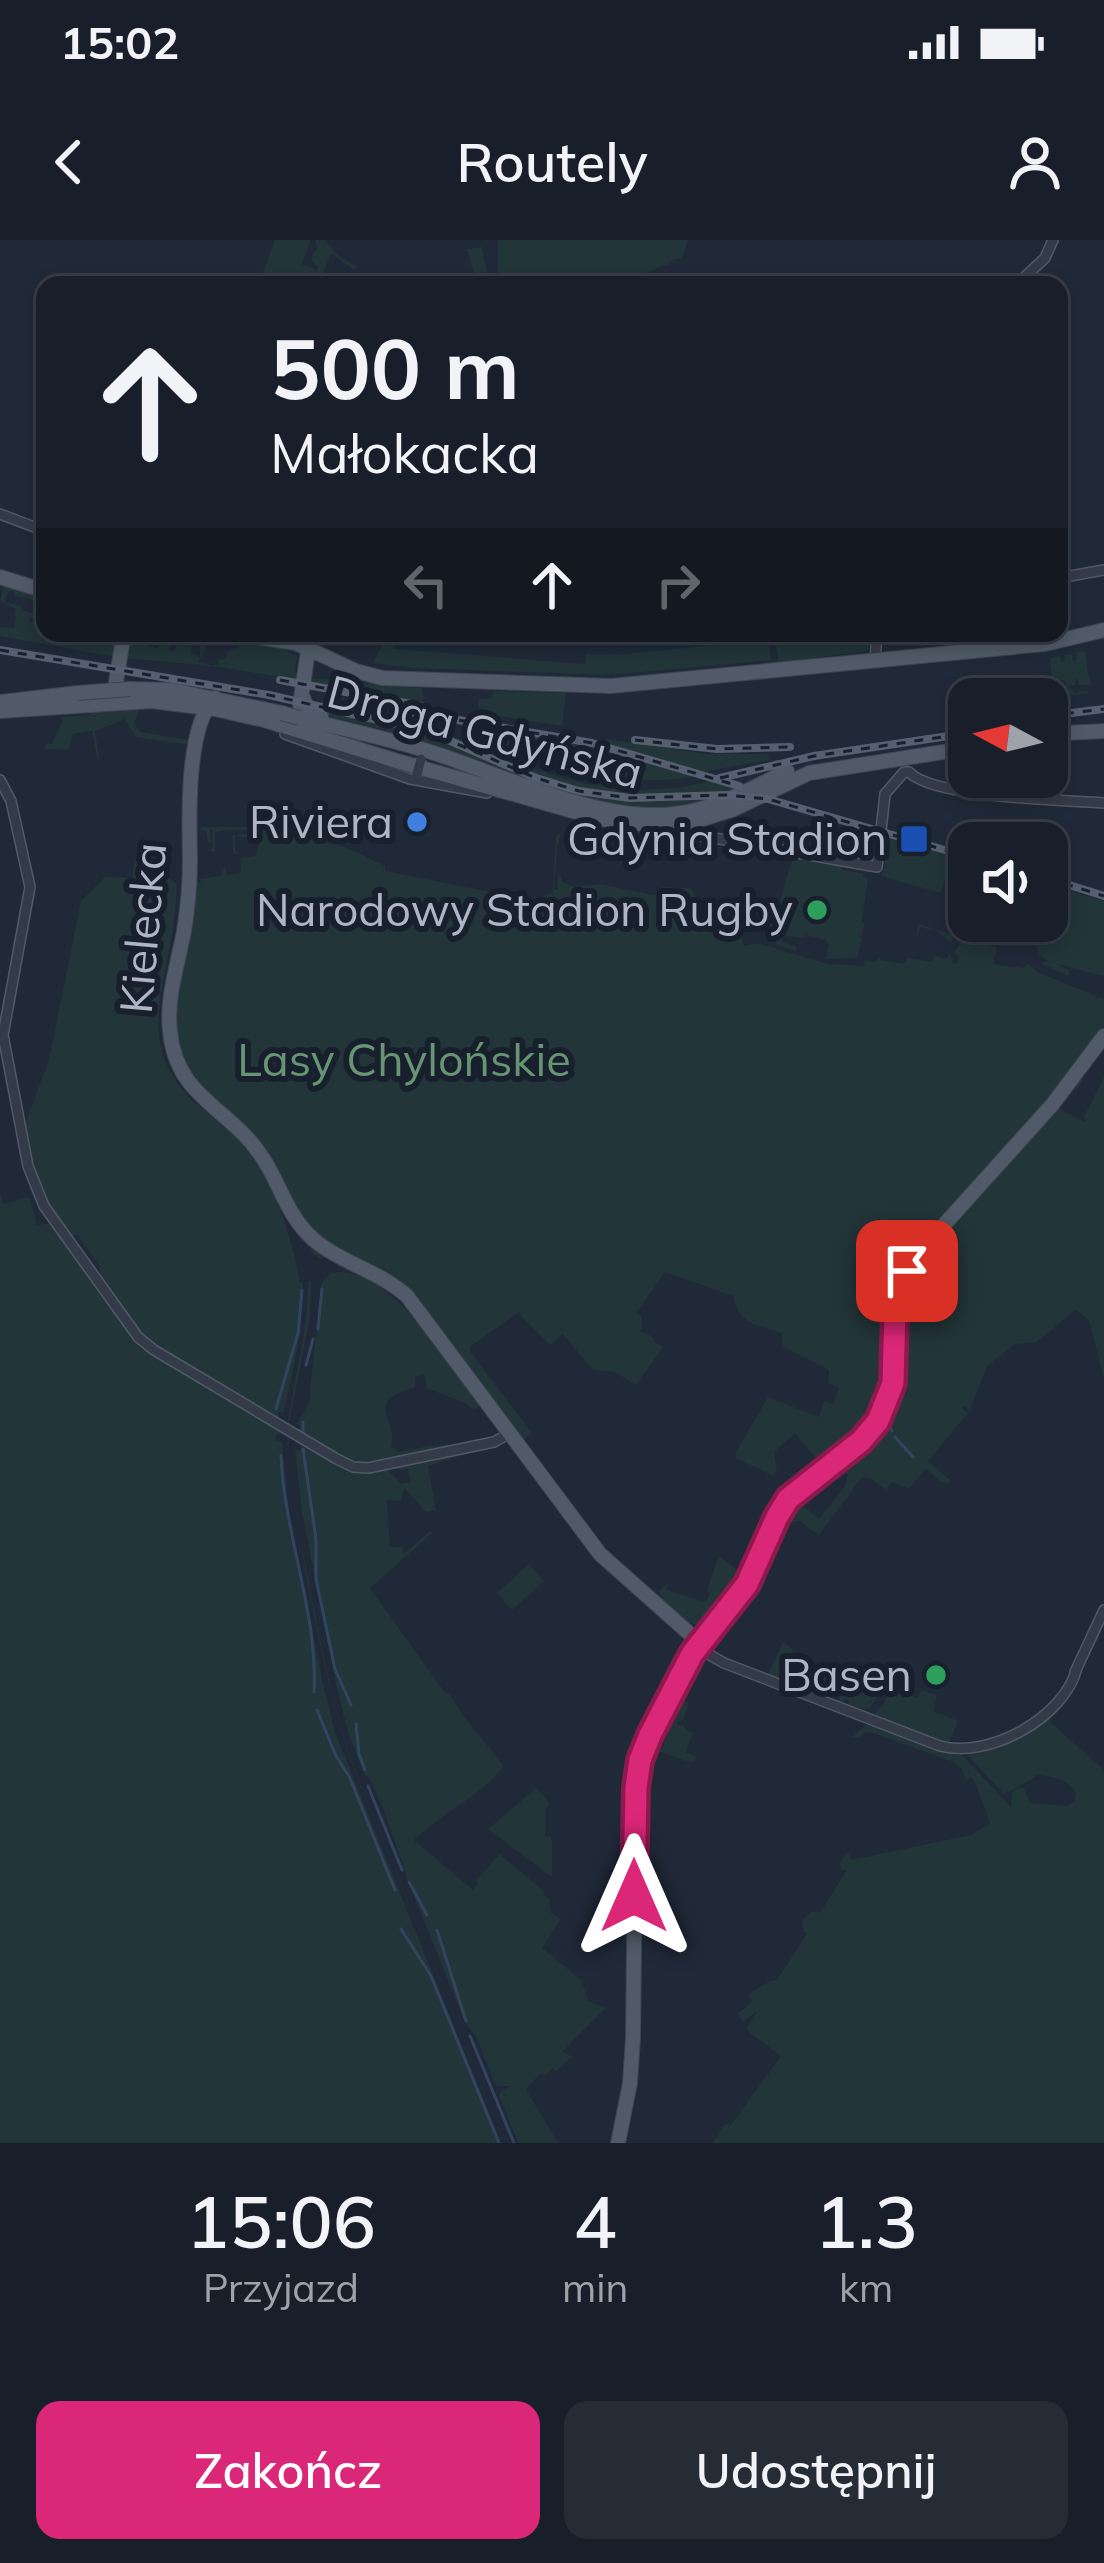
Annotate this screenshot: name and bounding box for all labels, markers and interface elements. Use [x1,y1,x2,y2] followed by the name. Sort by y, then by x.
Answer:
[60,14,179,70] text: 15:02
[456,128,648,196] text: Routely
[36,129,102,195] icon: back
[1002,129,1068,195] icon: person
[270,315,520,420] text: 500 m
[72,324,228,480] icon: ahead
[270,419,539,487] text: Małokacka
[393,552,459,618] icon: left
[519,552,585,618] icon: ahead
[645,552,711,618] icon: right
[322,662,649,800] street label: Droga Gdyńska
[948,678,1068,798] north arrow
[948,678,1068,942] map controls
[249,793,393,849] place label: Riviera
[404,809,430,835] marker: Riviera
[567,810,887,866] place label: Gdynia Stadion
[948,822,1068,942] button: sound
[898,823,930,855] marker: Gdynia Stadion
[107,840,177,1016] street label: Kielecka
[256,881,793,937] place label: Narodowy Stadion Rugby
[804,897,830,923] marker: Narodowy Stadion Rugby
[237,1031,571,1087] park label: Lasy Chylońskie
[856,1220,958,1322] pin
[874,1238,940,1304] icon: arrive
[781,1646,912,1702] place label: Basen
[923,1662,949,1688] marker: Basen
[571,1833,697,1959] position arrow
[186,2176,376,2266] text: 15:06
[574,2176,617,2266] text: 4
[814,2176,918,2266] text: 1.3
[203,2263,359,2312] text: Przyjazd
[562,2263,628,2312] text: min
[839,2263,893,2312] text: km
[36,2401,540,2539] button: Zakończ
[564,2401,1068,2539] button: Udostępnij

